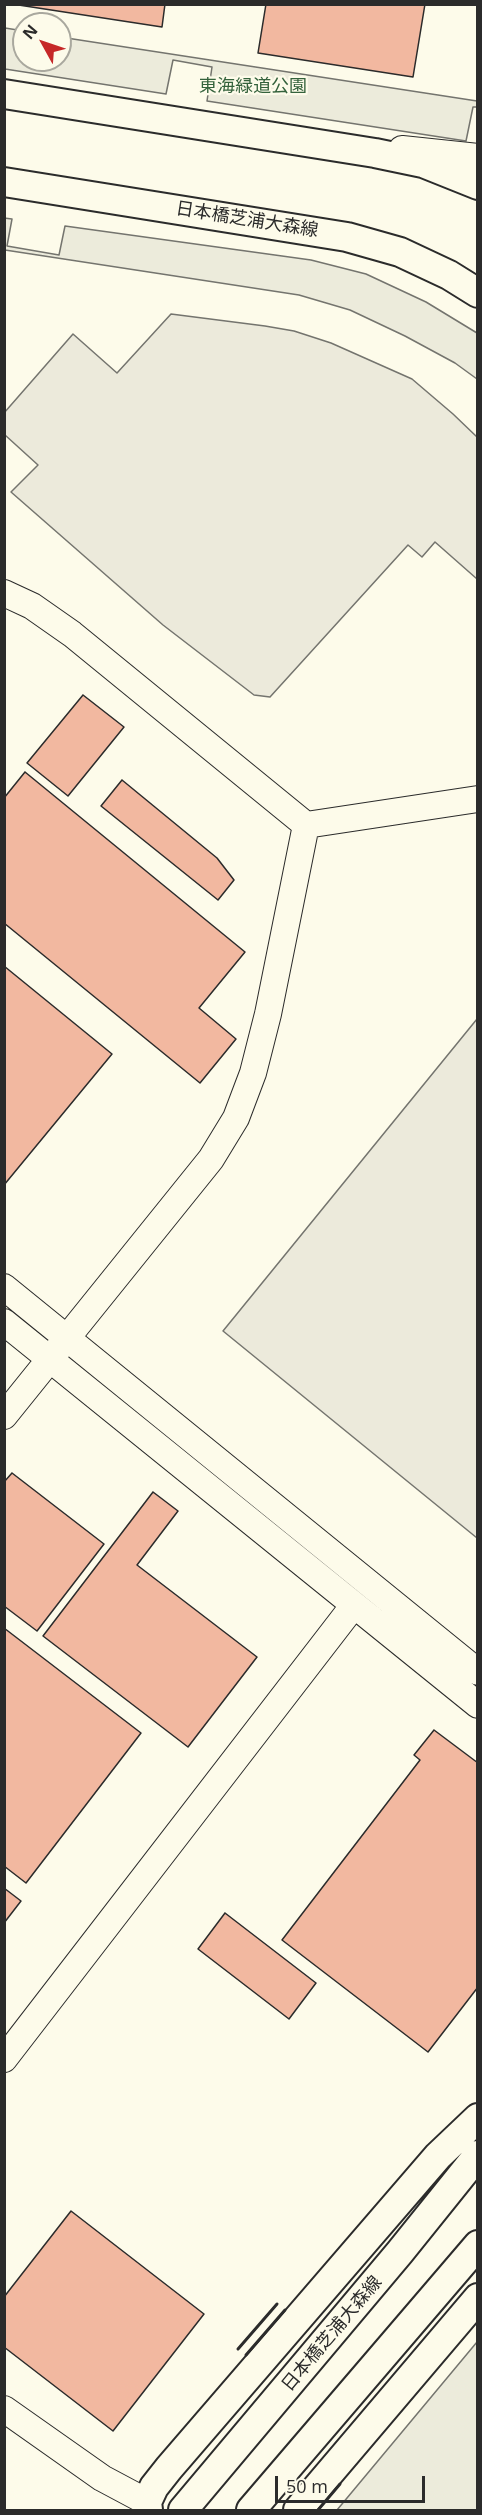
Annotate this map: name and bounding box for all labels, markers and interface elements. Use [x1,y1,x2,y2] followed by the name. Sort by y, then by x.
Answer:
[12,12,72,72] north arrow
[17,20,42,44] text: N
[199,76,307,98] park label: 東海緑道公園
[174,198,320,242] street label: 日本橋芝浦大森線
[277,2272,387,2396] street label: 日本橋芝浦大森線
[278,2464,428,2502] scale bar
[286,2474,328,2498] text: 50 m

